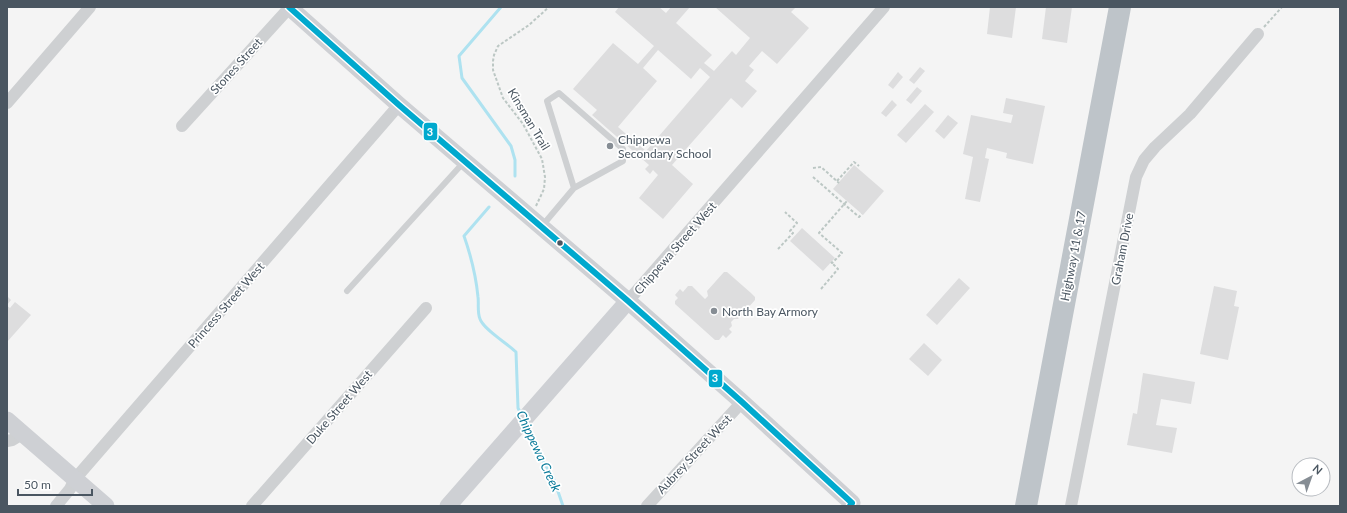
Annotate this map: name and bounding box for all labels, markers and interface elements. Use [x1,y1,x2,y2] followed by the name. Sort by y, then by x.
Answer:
[207,34,266,97] street label: Stones Street
[505,85,553,153] street label: Kinsman Trail
[423,122,438,141] line badge: 3
[427,125,433,138] text: 3
[618,132,711,161] place label: Chippewa Secondary School
[605,141,615,151] marker: Chippewa Secondary School
[631,198,720,297] street label: Chippewa Street West
[1057,210,1089,302] street label: Highway 11 & 17
[1108,212,1136,286] street label: Graham Drive
[555,238,565,248] unlabelled marker
[185,259,268,351] street label: Princess Street West
[722,304,819,319] place label: North Bay Armory
[709,306,719,316] marker: North Bay Armory
[303,366,376,447] street label: Duke Street West
[708,369,723,388] line badge: 3
[712,371,718,384] text: 3
[513,408,565,495] water label: Chippewa Creek
[653,411,735,497] street label: Aubrey Street West
[1291,457,1331,497] north arrow
[1310,461,1325,477] text: N
[18,471,92,497] scale bar
[24,477,51,492] text: 50 m

